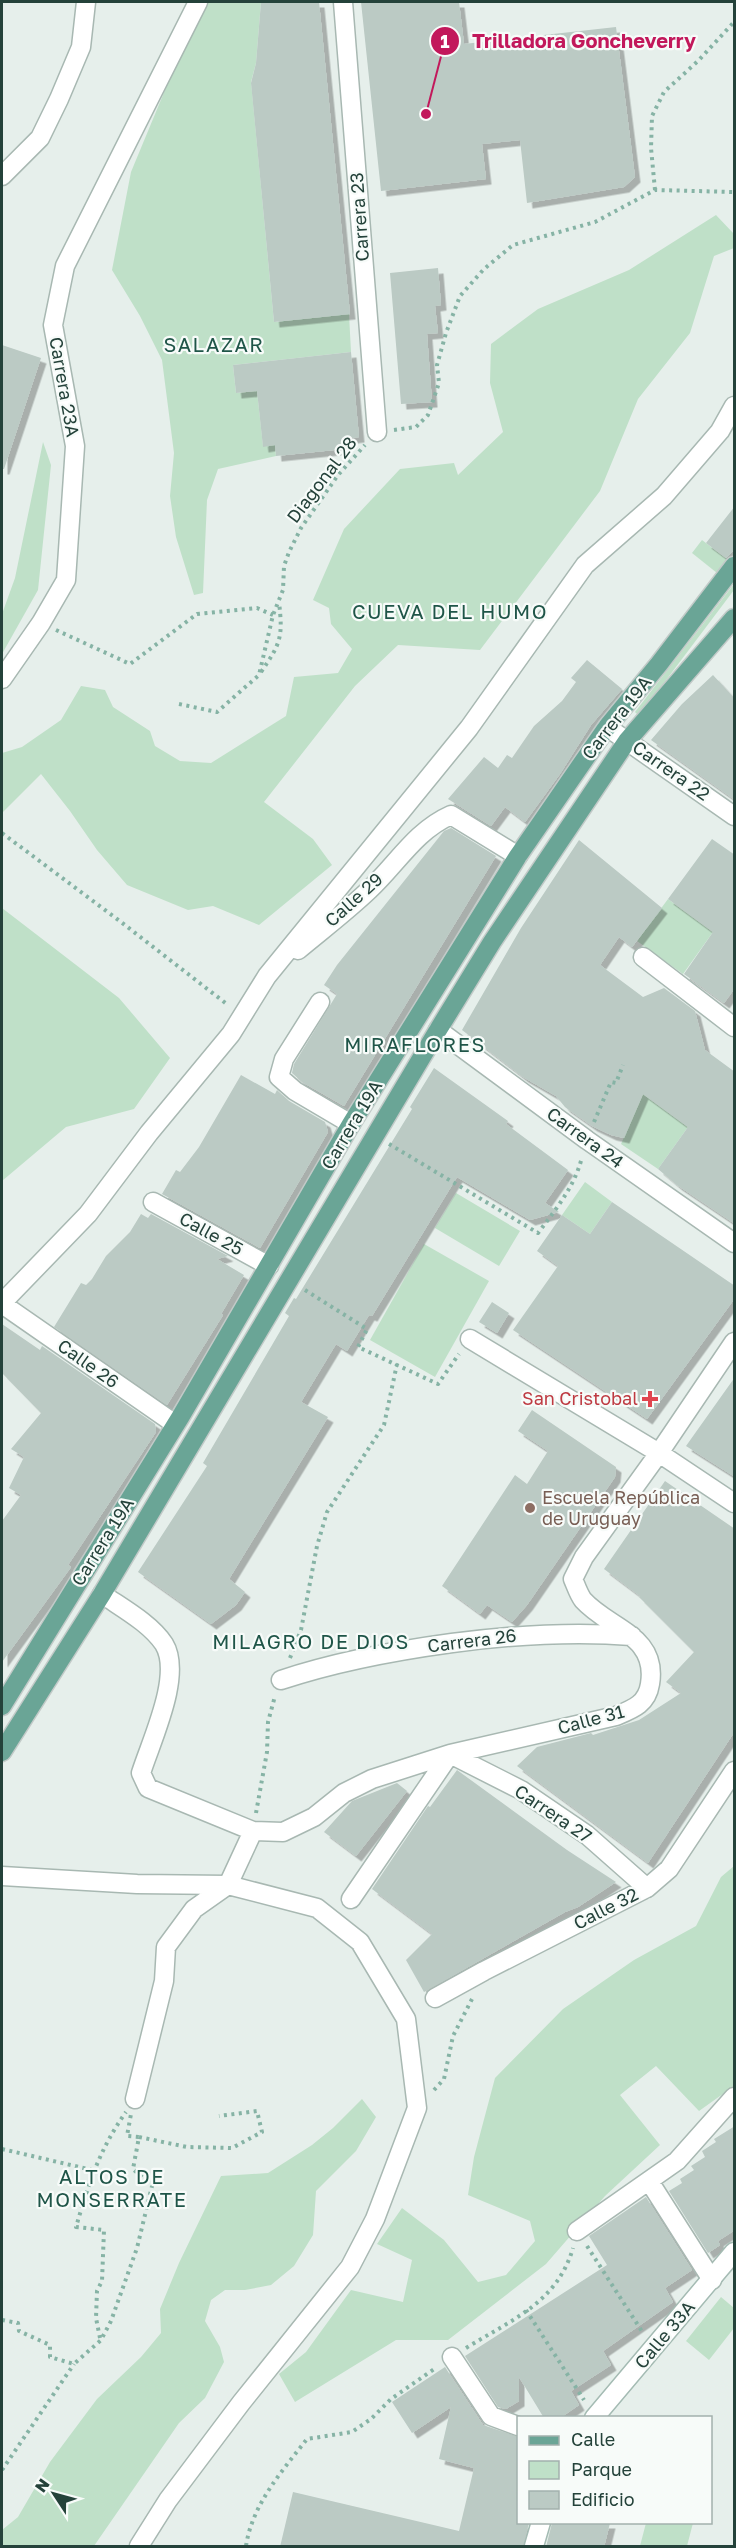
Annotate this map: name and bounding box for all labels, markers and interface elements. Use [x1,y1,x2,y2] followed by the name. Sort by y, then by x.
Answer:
[430,22,708,60] callout: Trilladora Goncheverry
[472,28,696,52] text: Trilladora Goncheverry
[440,30,450,52] text: 1
[345,172,373,262] street label: Carrera 23
[164,332,264,356] district label: SALAZAR
[45,335,85,439] street label: Carrera 23A
[282,432,361,527] street label: Diagonal 28
[352,599,548,623] district label: CUEVA DEL HUMO
[577,671,656,764] street label: Carrera 19A
[629,736,714,805] street label: Carrera 22
[320,868,387,931] street label: Calle 29
[344,1032,486,1056] district label: MIRAFLORES
[316,1076,386,1173] street label: Carrera 19A
[543,1102,628,1172] street label: Carrera 24
[176,1207,247,1260] street label: Calle 25
[54,1334,124,1392] street label: Calle 26
[522,1387,638,1409] place label: San Cristobal
[643,1392,657,1406] marker: San Cristobal
[542,1486,700,1529] place label: Escuela República de Uruguay
[66,1493,138,1590] street label: Carrera 19A
[523,1501,537,1515] marker: Escuela República de Uruguay
[426,1624,518,1656] street label: Carrera 26
[212,1629,410,1653] district label: MILAGRO DE DIOS
[555,1700,627,1738] street label: Calle 31
[511,1779,596,1847] street label: Carrera 27
[570,1882,642,1934] street label: Calle 32
[37,2164,187,2211] district label: ALTOS DE MONSERRATE
[630,2296,699,2373] street label: Calle 33A
[517,2416,712,2524] legend
[571,2428,615,2450] text: Calle
[571,2458,632,2480] text: Parque
[24,2464,84,2524] north arrow
[30,2474,54,2496] text: N
[571,2488,635,2510] text: Edificio

